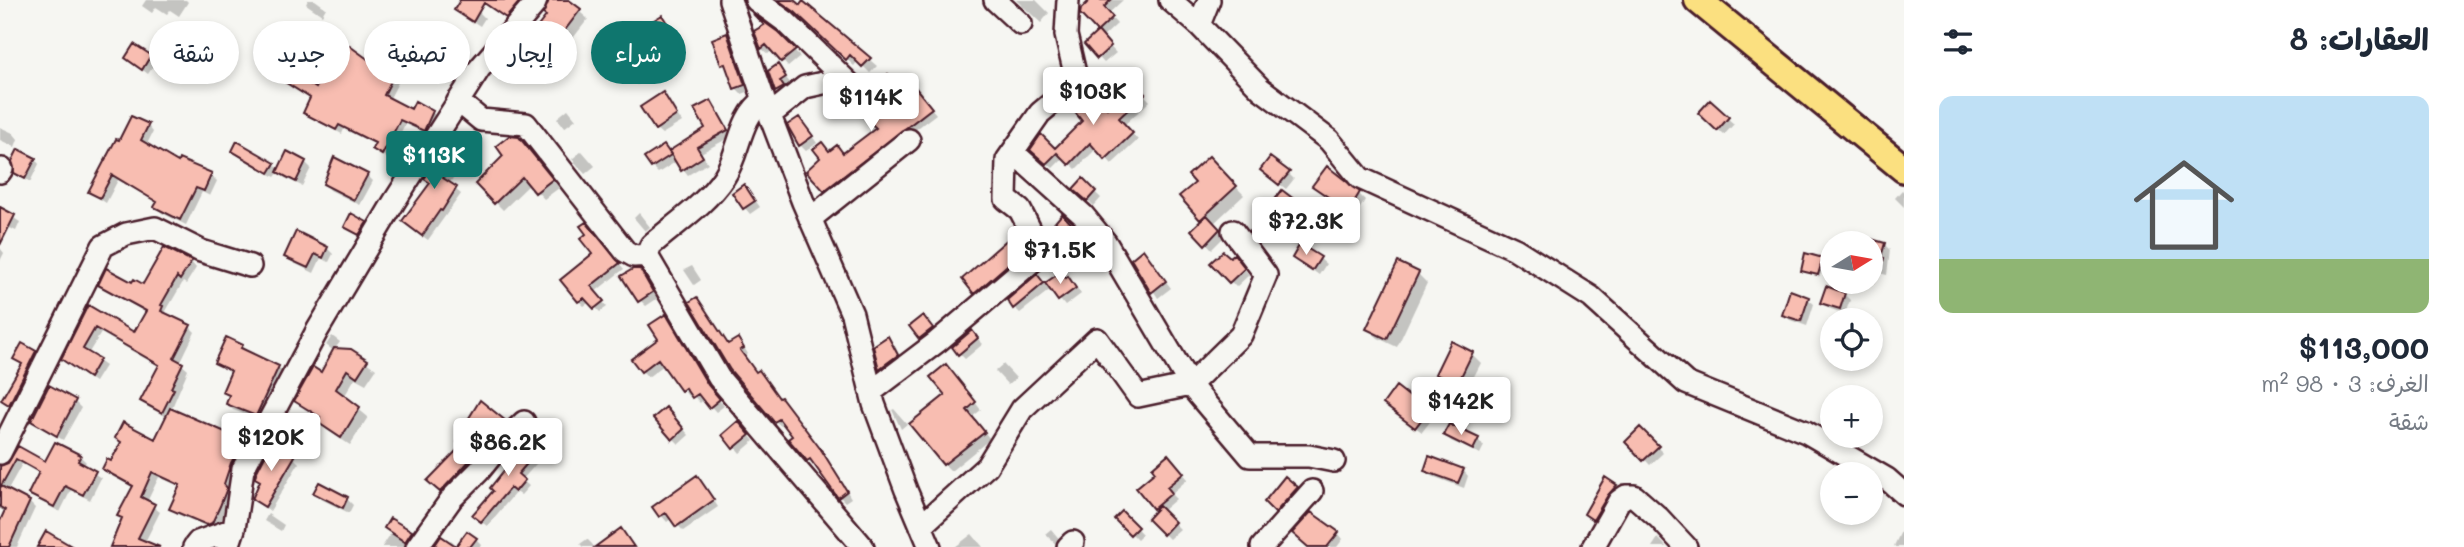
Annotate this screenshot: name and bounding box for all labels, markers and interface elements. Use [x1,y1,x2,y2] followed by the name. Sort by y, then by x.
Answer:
[2290,18,2429,58] text: العقارات: 8
[149,21,239,84] chip: شقة
[253,21,350,84] chip: جديد
[364,21,470,84] chip: تصفية
[484,21,577,84] chip: إيجار
[591,21,686,84] chip: شراء
[1939,23,1977,61] icon: filters
[1044,68,1142,127] pin: $103K
[822,74,920,133] pin: $114K
[1059,75,1127,105] text: $103K
[839,81,903,111] text: $114K
[385,132,483,191] pin: $113K
[402,139,466,169] text: $113K
[2121,142,2247,268] icon: home
[1249,198,1363,257] pin: $72.3K
[1268,205,1344,235] text: $72.3K
[1003,226,1117,286] pin: $71.5K
[1820,231,1883,294] north arrow
[1820,231,1883,525] map controls
[1024,234,1096,264] text: $71.5K
[1820,308,1883,371] button: locate
[2299,327,2429,367] text: $113,000
[2261,368,2429,398] text: الغرف: 3 · 98 m²
[1412,378,1510,437] pin: $142K
[1428,385,1494,415] text: $142K
[1820,385,1883,448] button: +
[2389,406,2429,436] text: شقة
[222,414,320,473] pin: $120K
[451,419,565,478] pin: $86.2K
[237,421,305,451] text: $120K
[469,426,547,456] text: $86.2K
[1820,462,1883,525] button: −

